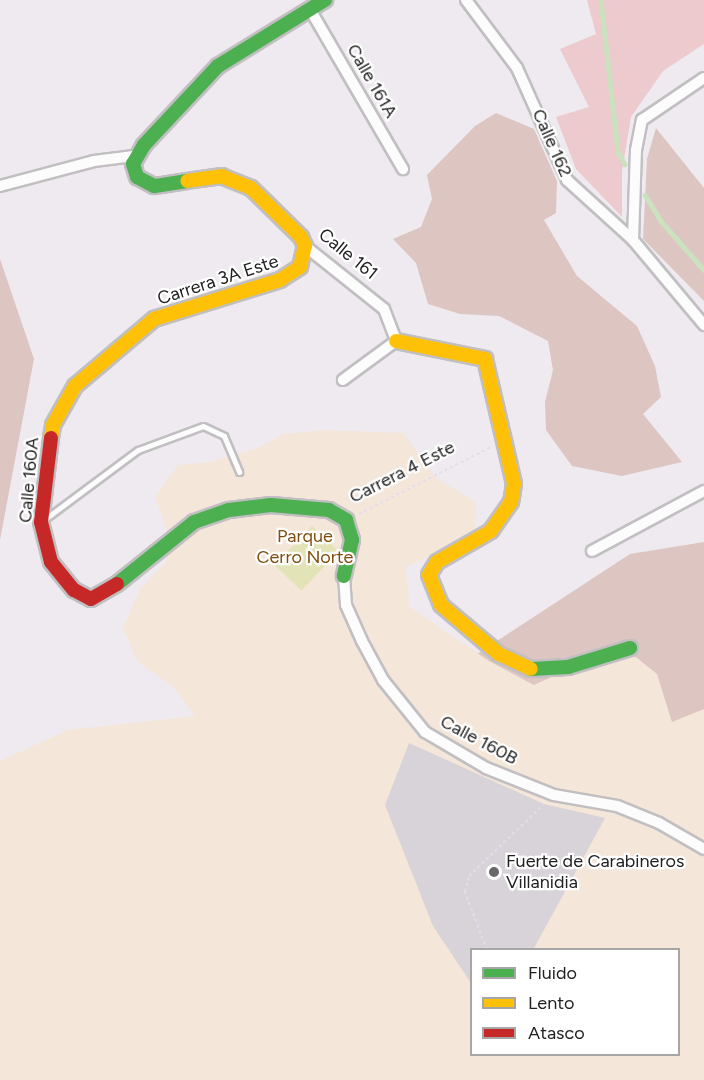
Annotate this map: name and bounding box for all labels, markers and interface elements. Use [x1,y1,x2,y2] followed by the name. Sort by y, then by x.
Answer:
[342,40,402,122] street label: Calle 161A
[527,106,577,180] street label: Calle 162
[314,224,382,284] street label: Calle 161
[155,250,281,310] street label: Carrera 3A Este
[15,436,43,524] street label: Calle 160A
[346,436,458,508] street label: Carrera 4 Este
[257,526,353,568] park label: Parque Cerro Norte
[437,711,521,769] street label: Calle 160B
[506,851,684,894] place label: Fuerte de Carabineros Villanidia
[487,865,501,879] marker: Fuerte de Carabineros Villanidia
[470,948,680,1056] legend
[528,962,577,984] text: Fluido
[528,992,574,1014] text: Lento
[528,1022,585,1044] text: Atasco

